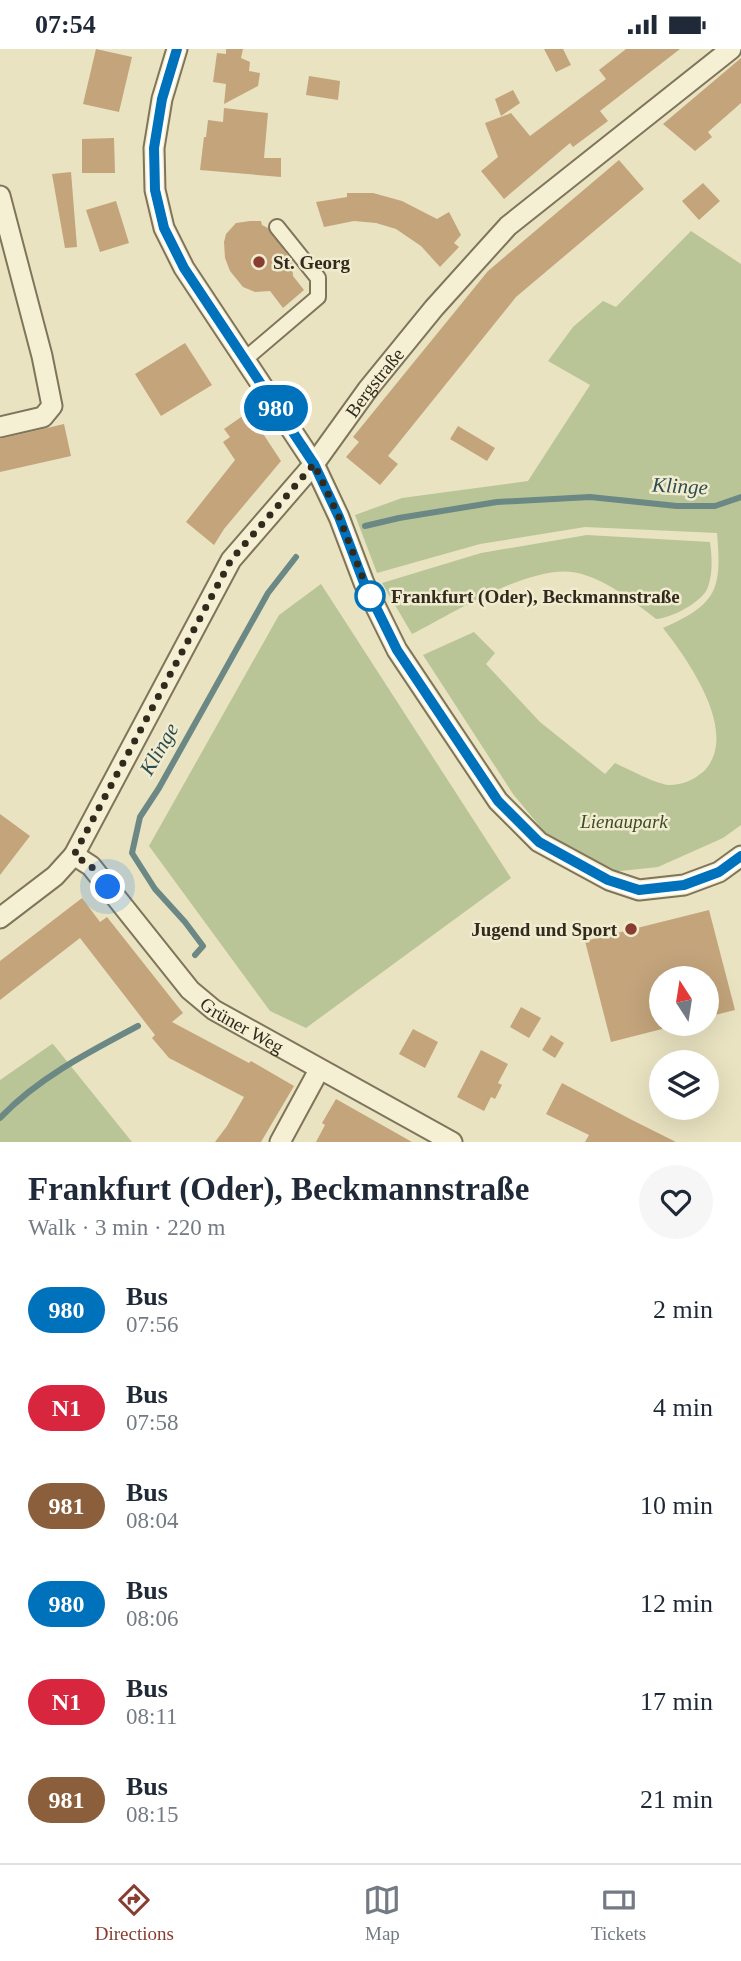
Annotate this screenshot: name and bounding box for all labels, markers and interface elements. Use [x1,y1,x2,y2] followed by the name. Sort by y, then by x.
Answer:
[35,10,96,39] text: 07:54
[273,252,351,273] place label: St. Georg
[251,254,267,270] marker: St. Georg
[341,344,408,421] street label: Bergstraße
[236,385,316,431] line badge: 980
[258,395,294,421] text: 980
[650,472,709,499] water label: Klinge
[355,581,385,611] marker: Frankfurt (Oder), Beckmannstraße
[391,586,680,608] place label: Frankfurt (Oder), Beckmannstraße
[134,719,183,780] water label: Klinge
[579,811,668,832] park label: Lienaupark
[90,869,125,904] your location
[471,919,618,940] place label: Jugend und Sport
[623,921,639,937] marker: Jugend und Sport
[649,966,719,1036] north arrow
[649,966,719,1120] map controls
[196,993,288,1057] street label: Grüner Weg
[649,1050,719,1120] button: layers
[639,1165,713,1239] button: heart
[28,1171,529,1207] text: Frankfurt (Oder), Beckmannstraße
[28,1215,225,1240] text: Walk · 3 min · 220 m
[126,1282,168,1311] text: Bus
[653,1295,713,1324] text: 2 min
[49,1297,85,1323] text: 980
[126,1312,178,1337] text: 07:56
[126,1380,168,1409] text: Bus
[653,1393,713,1422] text: 4 min
[52,1395,81,1421] text: N1
[126,1410,178,1435] text: 07:58
[126,1478,168,1507] text: Bus
[640,1491,713,1520] text: 10 min
[49,1493,85,1519] text: 981
[126,1508,178,1533] text: 08:04
[126,1576,168,1605] text: Bus
[640,1589,713,1618] text: 12 min
[49,1591,85,1617] text: 980
[126,1606,178,1631] text: 08:06
[126,1674,168,1703] text: Bus
[640,1687,713,1716] text: 17 min
[52,1689,81,1715] text: N1
[126,1704,178,1729] text: 08:11
[126,1772,168,1801] text: Bus
[640,1785,713,1814] text: 21 min
[49,1787,85,1813] text: 981
[126,1802,178,1827] text: 08:15
[95,1881,174,1945] tab: Directions
[363,1881,401,1945] tab: Map
[591,1881,646,1945] tab: Tickets

